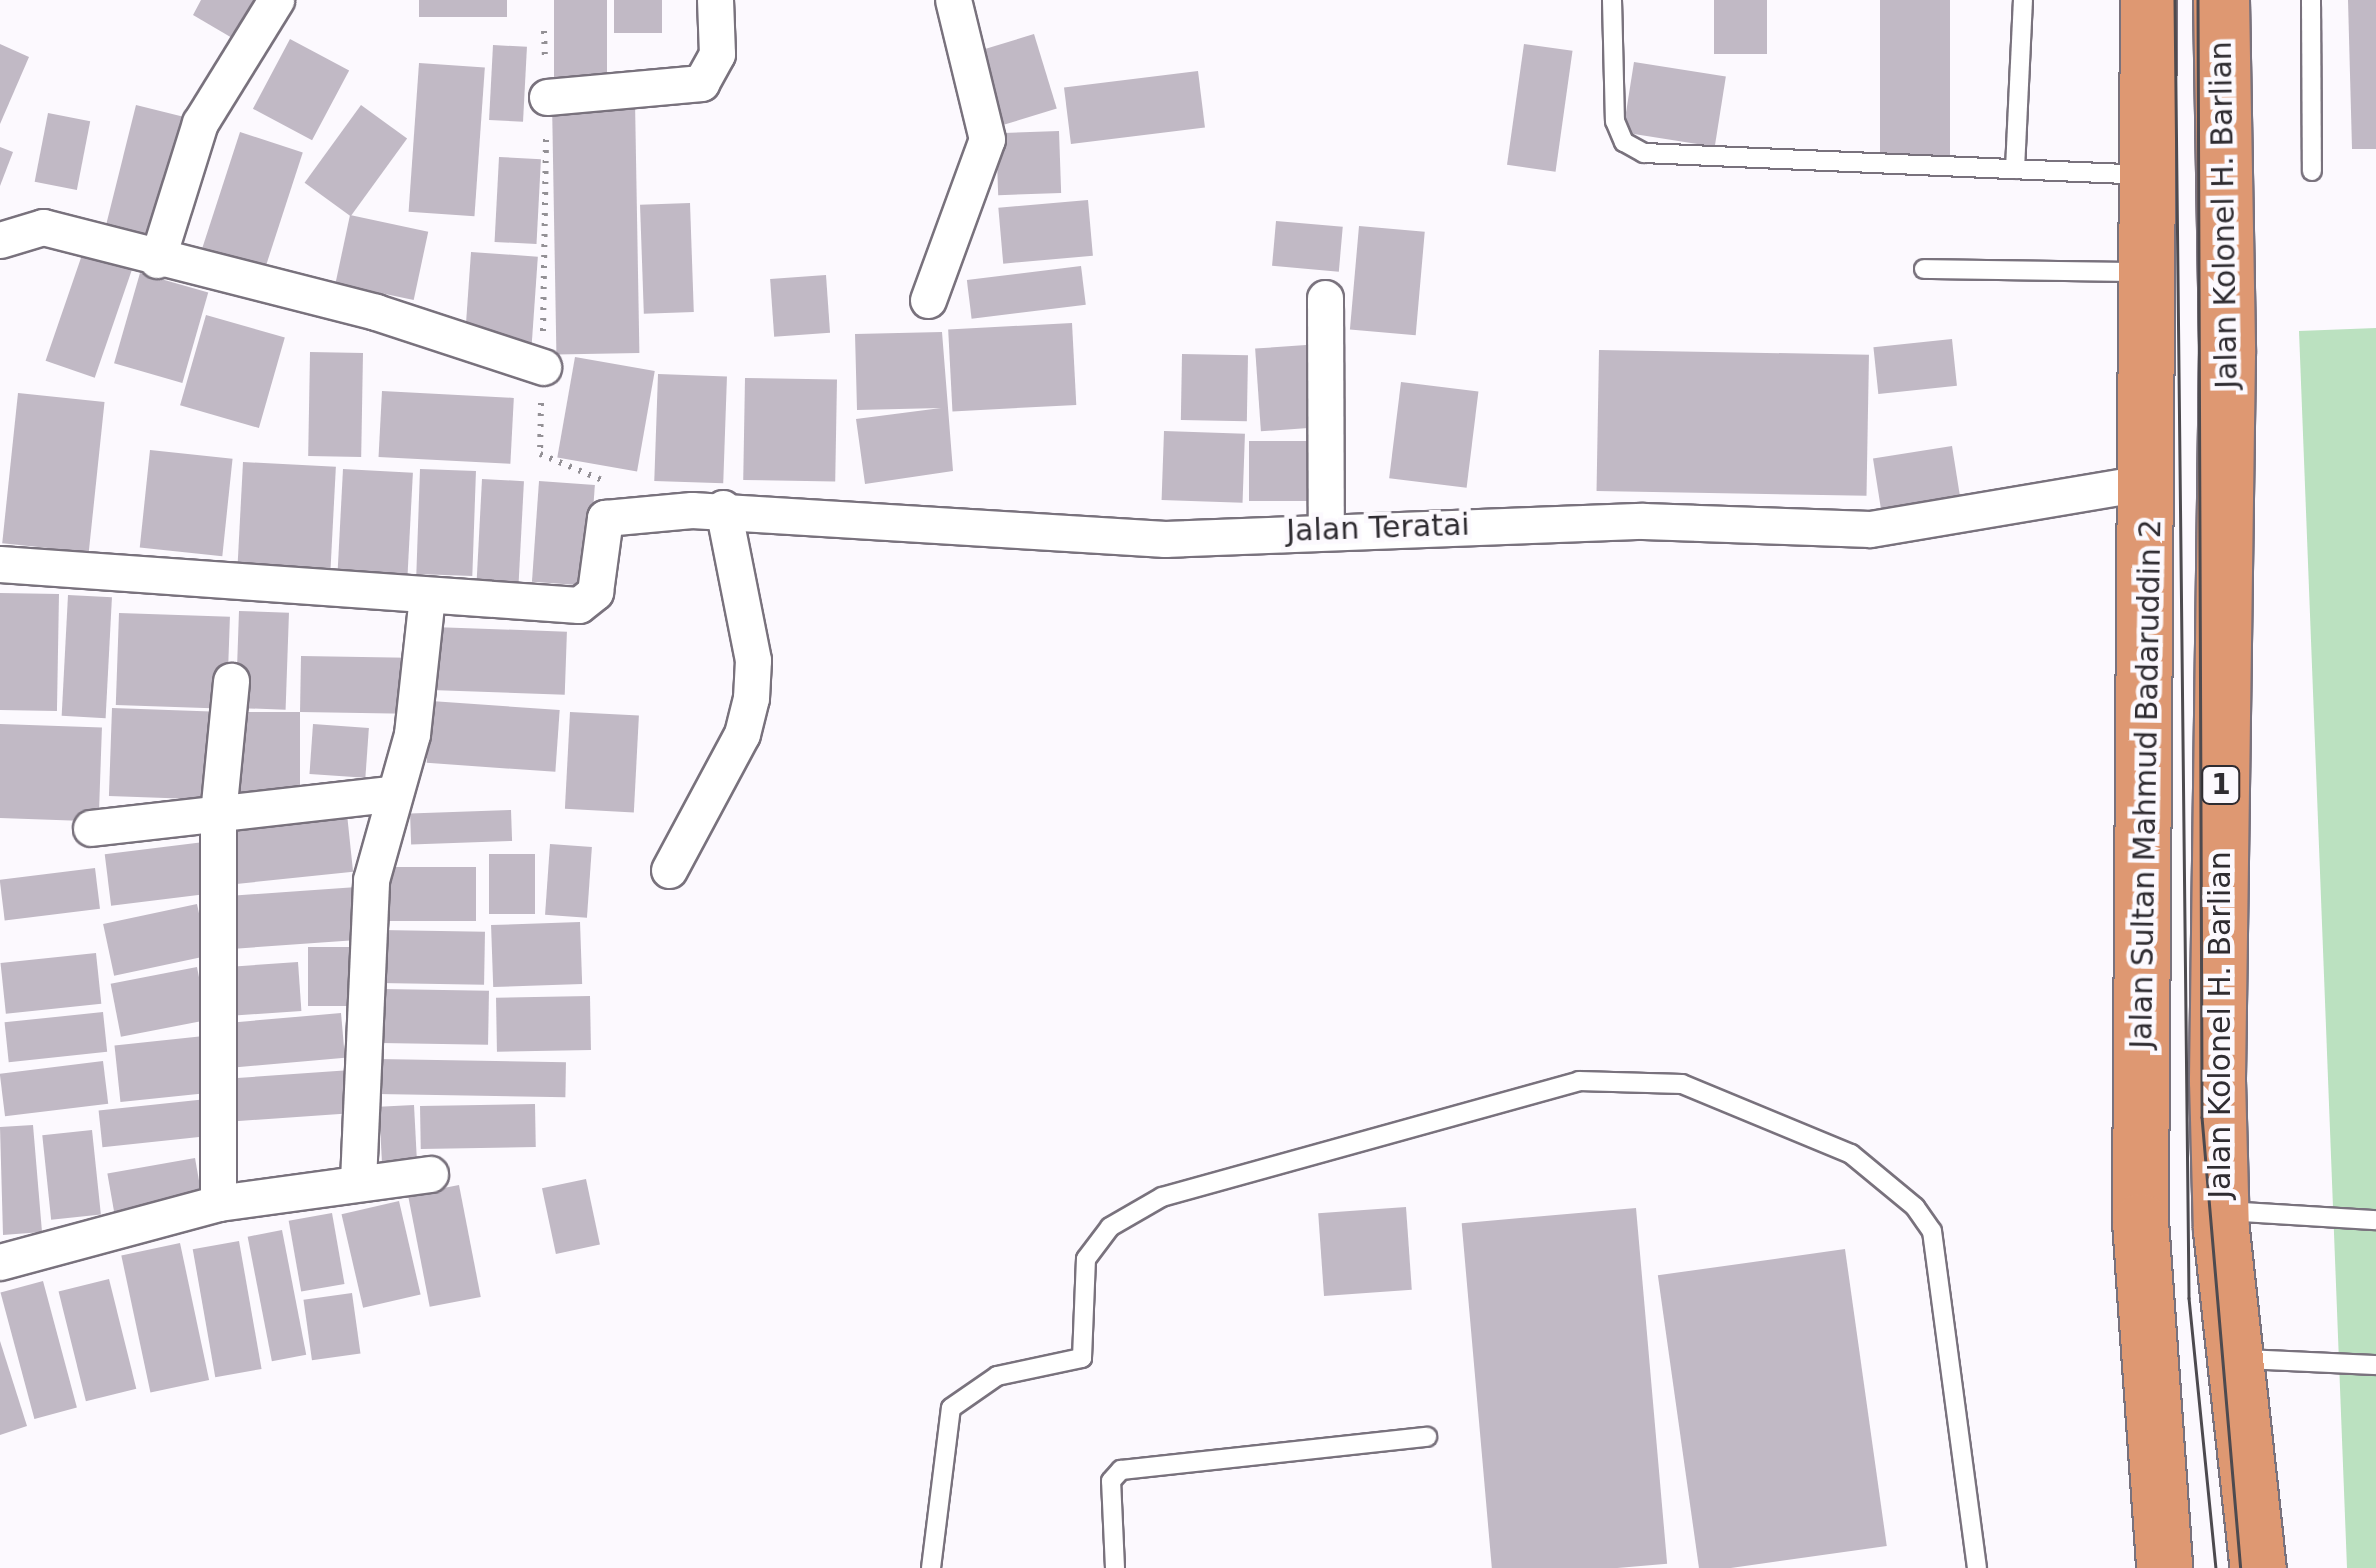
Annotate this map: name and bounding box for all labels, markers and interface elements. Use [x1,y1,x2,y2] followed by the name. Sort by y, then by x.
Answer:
[2203,41,2245,389] street label: Jalan Kolonel H. Barlian
[1286,507,1470,549] street label: Jalan Teratai
[2123,519,2169,1049] street label: Jalan Sultan Mahmud Badaruddin 2
[2201,762,2241,808] road number: 1
[2202,851,2238,1199] street label: Jalan Kolonel H. Barlian

